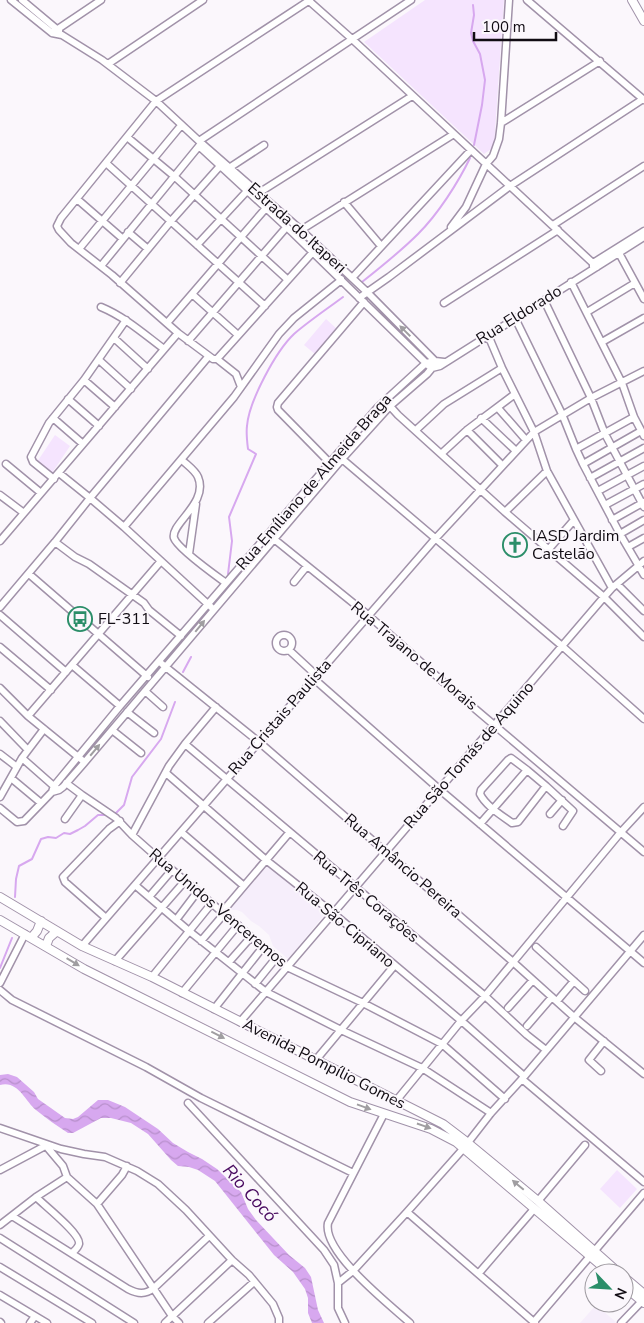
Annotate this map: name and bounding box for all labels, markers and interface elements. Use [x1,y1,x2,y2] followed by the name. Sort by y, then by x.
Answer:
[474,10,556,42] scale bar
[482,17,526,37] text: 100 m
[243,178,351,278] street label: Estrada do Itaperi
[472,280,566,350] street label: Rua Eldorado
[400,325,412,337] one-way arrow
[231,389,397,575] street label: Rua Emíliano de Almeida Braga
[532,525,620,565] place label: IASD Jardim Castelão
[502,532,528,558] church icon: IASD Jardim Castelão
[346,596,482,716] street label: Rua Trajano de Morais
[67,606,93,632] bus stop icon: FL-311
[98,608,150,630] place label: FL-311
[194,620,205,633] one-way arrow
[223,654,337,780] street label: Rua Cristais Paulista
[399,677,539,833] street label: Rua São Tomás de Aquino
[89,744,100,757] one-way arrow
[339,809,467,923] street label: Rua Amâncio Pereira
[144,843,292,973] street label: Rua Unidos Venceremos
[308,846,424,948] street label: Rua Três Corações
[291,877,399,973] street label: Rua São Cipriano
[67,958,80,967] one-way arrow
[239,1013,409,1115] street label: Avenida Pompílio Gomes
[211,1031,225,1039] one-way arrow
[357,1103,372,1111] one-way arrow
[416,1123,431,1131] one-way arrow
[217,1159,283,1227] water label: Rio Cocó
[512,1180,525,1191] one-way arrow
[584,1263,634,1313] north arrow
[610,1285,631,1302] text: N

